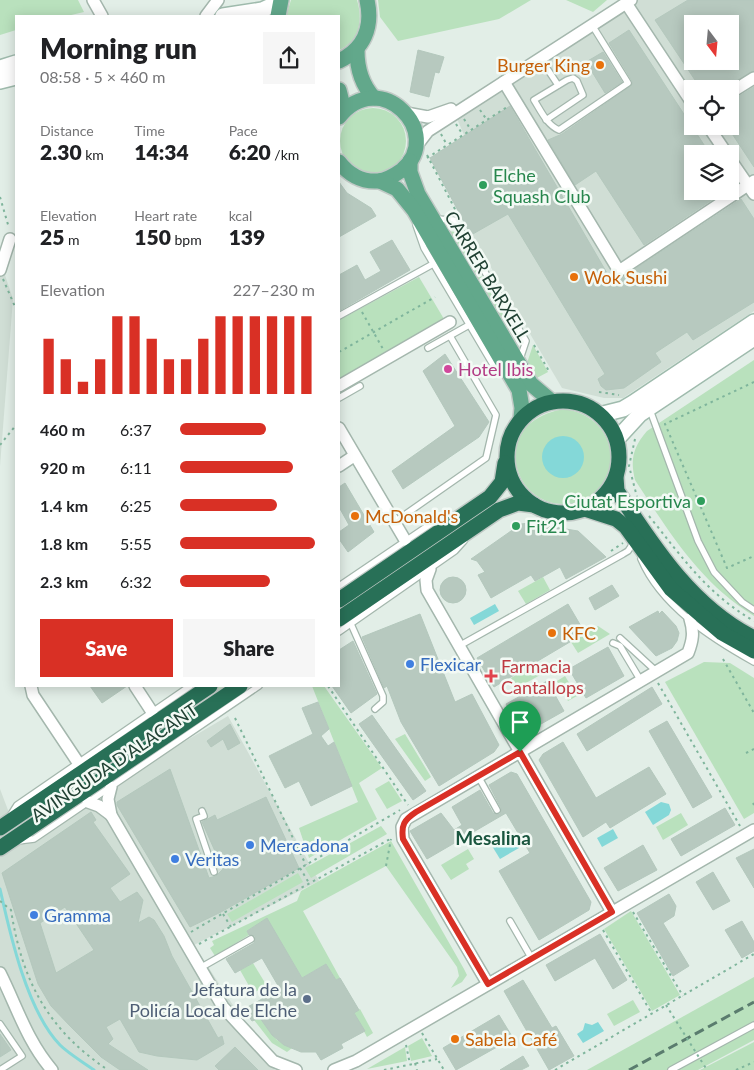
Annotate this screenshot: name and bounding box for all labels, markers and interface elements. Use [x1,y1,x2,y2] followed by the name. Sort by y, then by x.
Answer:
[684,15,739,70] north arrow
[684,15,739,200] map controls
[40,31,197,65] text: Morning run
[263,32,315,84] button: share
[497,54,590,76] place label: Burger King
[594,59,606,71] marker: Burger King
[40,67,165,86] text: 08:58 · 5 × 460 m
[684,80,739,135] button: locate
[40,122,94,139] text: Distance
[134,122,165,139] text: Time
[229,122,258,139] text: Pace
[40,139,82,164] text: 2.30
[134,139,189,164] text: 14:34
[229,139,271,164] text: 6:20
[684,145,739,200] button: layers
[82,146,104,163] text: km
[271,146,299,163] text: /km
[493,164,591,207] place label: Elche Squash Club
[477,179,489,191] marker: Elche Squash Club
[40,207,97,224] text: Elevation
[134,207,197,224] text: Heart rate
[229,207,252,224] text: kcal
[440,207,536,345] street label: CARRER BARXELL
[40,224,64,249] text: 25
[134,224,171,249] text: 150
[229,224,265,249] text: 139
[64,231,79,248] text: m
[171,231,202,248] text: bpm
[584,266,667,288] place label: Wok Sushi
[568,271,580,283] marker: Wok Sushi
[40,280,105,299] text: Elevation
[233,280,315,299] text: 227–230 m
[458,358,534,380] place label: Hotel Ibis
[442,363,454,375] marker: Hotel Ibis
[40,420,85,439] text: 460 m
[120,420,152,439] text: 6:37
[40,458,85,477] text: 920 m
[120,458,152,477] text: 6:11
[564,490,691,512] place label: Ciutat Esportiva
[695,495,707,507] marker: Ciutat Esportiva
[40,496,88,515] text: 1.4 km
[120,496,152,515] text: 6:25
[365,505,459,527] place label: McDonald's
[349,510,361,522] marker: McDonald's
[526,515,568,537] place label: Fit21
[510,520,522,532] marker: Fit21
[40,534,88,553] text: 1.8 km
[120,534,152,553] text: 5:55
[40,572,88,591] text: 2.3 km
[120,572,152,591] text: 6:32
[40,619,173,677] button: Save
[183,619,315,677] button: Share
[562,622,596,644] place label: KFC
[546,627,558,639] marker: KFC
[420,653,481,675] place label: Flexicar
[501,655,584,698] place label: Farmacia Cantallops
[404,658,416,670] marker: Flexicar
[485,670,497,682] marker: Farmacia Cantallops
[26,698,202,826] street label: AVINGUDA D'ALACANT
[499,701,541,752] pin
[506,708,534,736] icon: arrive
[455,826,531,849] district label: Mesalina
[260,834,349,856] place label: Mercadona
[244,839,256,851] marker: Mercadona
[185,848,240,870] place label: Veritas
[169,853,181,865] marker: Veritas
[44,904,111,926] place label: Gramma
[28,909,40,921] marker: Gramma
[129,978,297,1021] place label: Jefatura de la Policía Local de Elche
[301,993,313,1005] marker: Jefatura de la Policía Local de Elche
[465,1028,557,1050] place label: Sabela Café
[449,1033,461,1045] marker: Sabela Café

